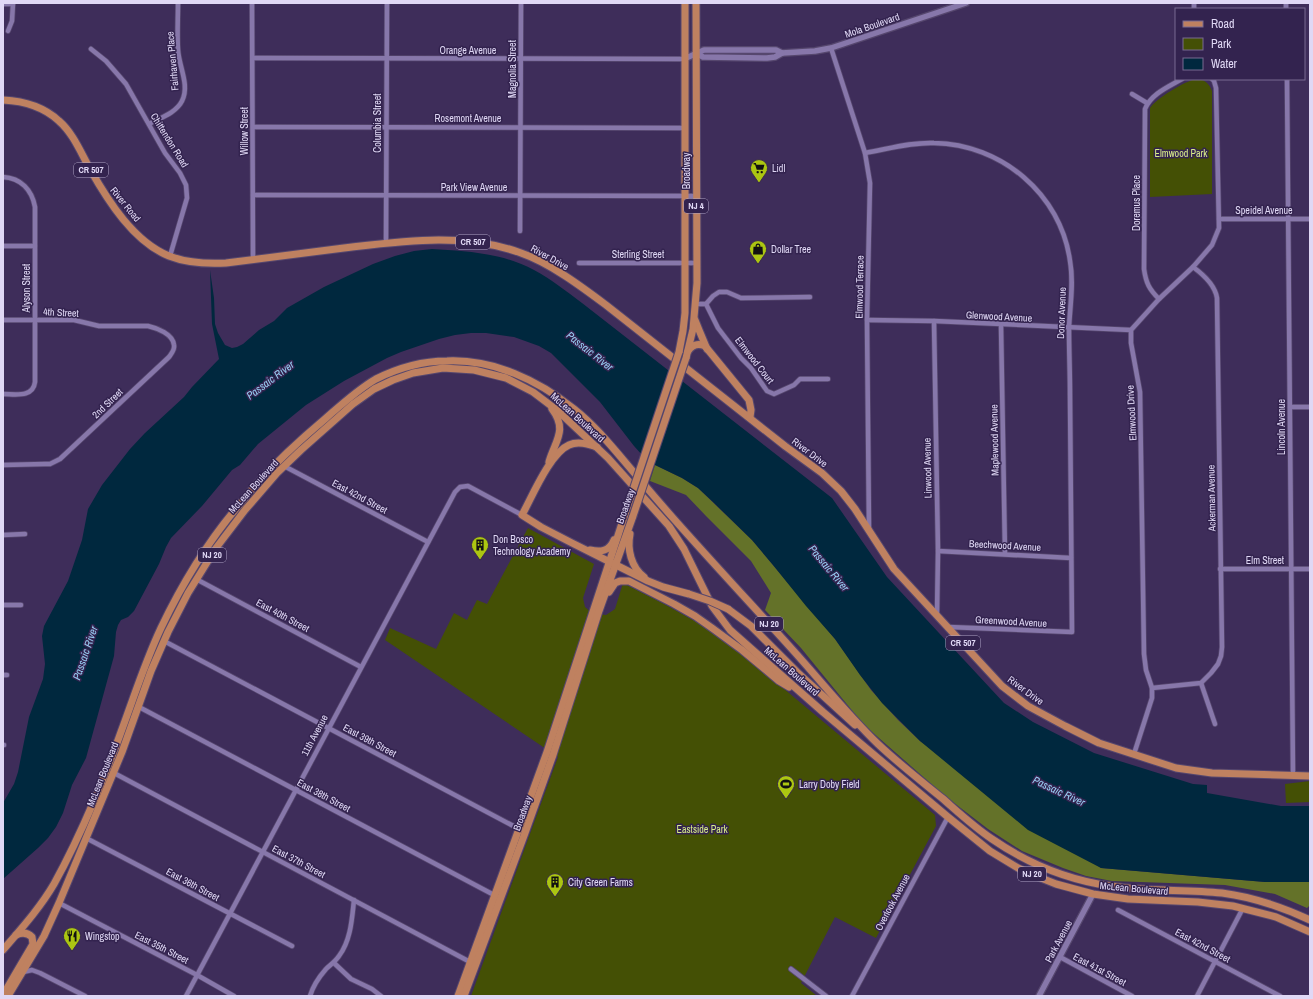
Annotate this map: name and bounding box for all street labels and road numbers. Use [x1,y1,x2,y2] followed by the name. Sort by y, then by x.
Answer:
[843,10,901,41] street label: Mola Boulevard
[163,30,182,91] street label: Fairhaven Place
[506,39,519,98] street label: Magnolia Street
[440,44,497,57] street label: Orange Avenue
[371,93,384,153] street label: Columbia Street
[238,106,251,155] street label: Willow Street
[148,111,192,170] street label: Chittendon Road
[435,112,502,125] street label: Rosemont Avenue
[680,152,693,189] street label: Broadway
[74,163,108,177] road number: CR 507
[1130,175,1143,231] street label: Doremus Place
[441,181,508,194] street label: Park View Avenue
[108,184,144,225] street label: River Road
[684,199,708,213] road number: NJ 4
[1235,204,1293,217] street label: Speidel Avenue
[456,235,490,249] road number: CR 507
[528,242,571,273] street label: River Drive
[612,248,665,261] street label: Sterling Street
[852,255,867,319] street label: Elmwood Terrace
[20,263,33,313] street label: Alyson Street
[1054,286,1069,339] street label: Donor Avenue
[43,305,80,320] street label: 4th Street
[965,308,1033,325] street label: Glenwood Avenue
[732,334,777,387] street label: Elmwood Court
[1124,384,1139,441] street label: Elmwood Drive
[89,385,126,421] street label: 2nd Street
[548,390,607,445] street label: McLean Boulevard
[1275,399,1288,455] street label: Lincoln Avenue
[987,404,1002,476] street label: Maplewood Avenue
[789,435,831,470] street label: River Drive
[920,437,935,498] street label: Linwood Avenue
[226,457,281,516] street label: McLean Boulevard
[1204,464,1219,532] street label: Ackerman Avenue
[330,476,390,517] street label: East 42nd Street
[613,486,638,526] street label: Broadway
[969,537,1042,554] street label: Beechwood Avenue
[198,548,226,562] road number: NJ 20
[1246,554,1285,567] street label: Elm Street
[254,596,312,635] street label: East 40th Street
[975,613,1048,630] street label: Greenwood Avenue
[755,617,783,631] road number: NJ 20
[946,636,980,650] road number: CR 507
[762,644,822,699] street label: McLean Boulevard
[1005,673,1047,708] street label: River Drive
[298,712,331,758] street label: 11th Avenue
[341,721,399,760] street label: East 39th Street
[84,740,121,808] street label: McLean Boulevard
[295,776,353,815] street label: East 38th Street
[510,793,535,833] street label: Broadway
[270,842,328,881] street label: East 37th Street
[164,865,222,904] street label: East 36th Street
[1018,867,1046,881] road number: NJ 20
[872,871,913,933] street label: Overlook Avenue
[1099,879,1169,898] street label: McLean Boulevard
[1042,917,1075,965] street label: Park Avenue
[1173,925,1233,966] street label: East 42nd Street
[133,928,192,967] street label: East 35th Street
[1071,950,1129,989] street label: East 41st Street

